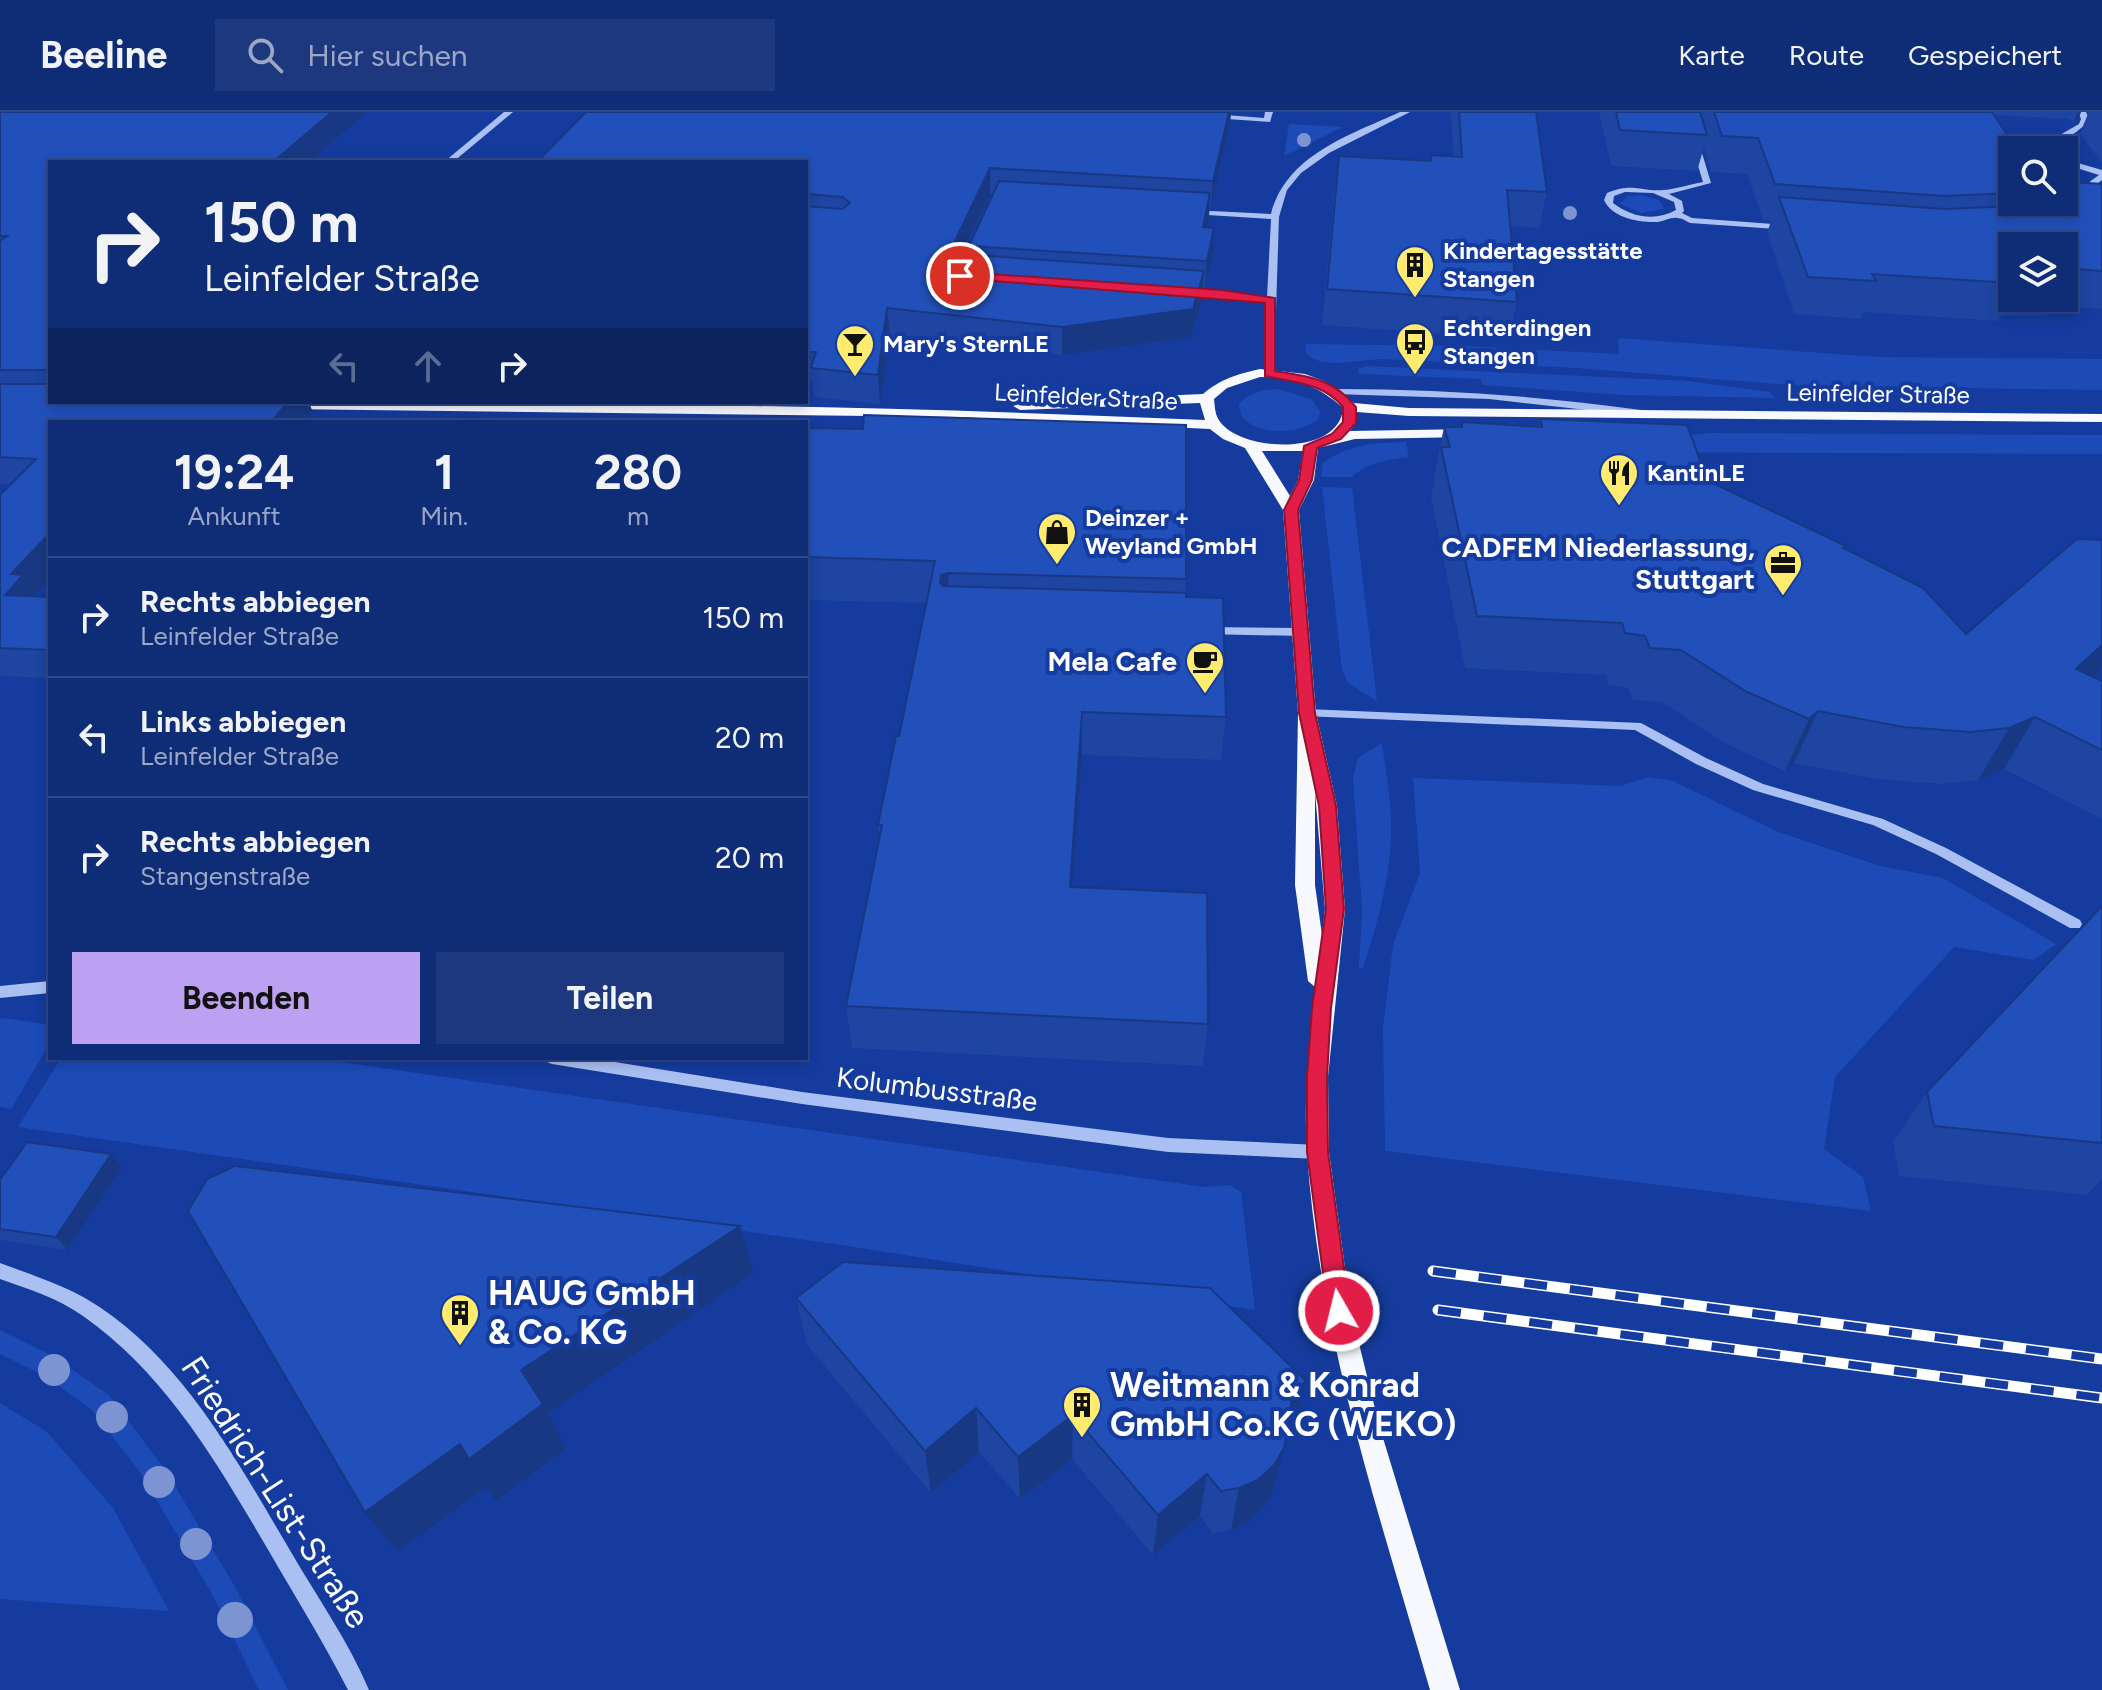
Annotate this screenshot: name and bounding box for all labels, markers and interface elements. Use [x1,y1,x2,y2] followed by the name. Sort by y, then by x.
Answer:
[215,19,775,91] search box
[40,32,167,78] text: Beeline
[243,33,287,77] icon: search
[307,37,468,74] text: Hier suchen
[1678,38,1745,72] text: Karte
[1789,38,1864,72] text: Route
[1908,38,2062,72] text: Gespeichert
[1998,136,2078,312] map controls
[1998,136,2078,216] button: search
[204,189,359,256] text: 150 m
[72,192,176,296] icon: right
[1998,232,2078,312] button: layers
[1443,236,1643,293] place label: Kindertagesstätte Stangen
[926,242,994,310] pin
[1394,244,1436,299] building icon: Kindertagesstätte Stangen
[938,254,982,298] icon: arrive
[204,257,480,300] text: Leinfelder Straße
[1443,313,1591,370] place label: Echterdingen Stangen
[1394,321,1436,376] bus stop icon: Echterdingen Stangen
[834,323,876,378] bar icon: Mary's SternLE
[883,329,1049,358] place label: Mary's SternLE
[322,344,366,388] icon: left
[406,344,450,388] icon: ahead
[490,344,534,388] icon: right
[994,377,1179,416] street label: Leinfelder Straße
[1786,377,1970,410] street label: Leinfelder Straße
[174,443,294,501] text: 19:24
[434,443,454,501] text: 1
[594,443,682,501] text: 280
[1598,452,1640,507] restaurant icon: KantinLE
[1647,458,1745,487] place label: KantinLE
[188,500,281,532] text: Ankunft
[420,500,468,532] text: Min.
[627,500,649,532] text: m
[1085,503,1258,560] place label: Deinzer + Weyland GmbH
[1036,511,1078,566] shop icon: Deinzer + Weyland GmbH
[1441,530,1755,596] place label: CADFEM Niederlassung, Stuttgart
[1762,542,1804,597] office icon: CADFEM Niederlassung, Stuttgart
[140,583,371,620] text: Rechts abbiegen
[72,595,116,639] icon: right
[702,599,784,636] text: 150 m
[140,620,339,652] text: Leinfelder Straße
[1184,640,1226,695] cafe icon: Mela Cafe
[1048,644,1177,678] place label: Mela Cafe
[140,703,346,740] text: Links abbiegen
[72,715,116,759] icon: left
[715,719,784,756] text: 20 m
[140,740,339,772] text: Leinfelder Straße
[140,823,371,860] text: Rechts abbiegen
[72,835,116,879] icon: right
[715,839,784,876] text: 20 m
[140,860,310,892] text: Stangenstraße
[72,952,420,1044] button: Beenden
[436,952,784,1044] button: Teilen
[835,1060,1039,1118] street label: Kolumbusstraße
[1297,1269,1381,1353] position arrow
[488,1273,696,1353] place label: HAUG GmbH & Co. KG
[439,1292,481,1347] building icon: HAUG GmbH & Co. KG
[172,1349,379,1636] street label: Friedrich-List-Straße
[1110,1365,1457,1445] place label: Weitmann & Konrad GmbH Co.KG (WEKO)
[1061,1384,1103,1439] building icon: Weitmann & Konrad GmbH Co.KG (WEKO)

